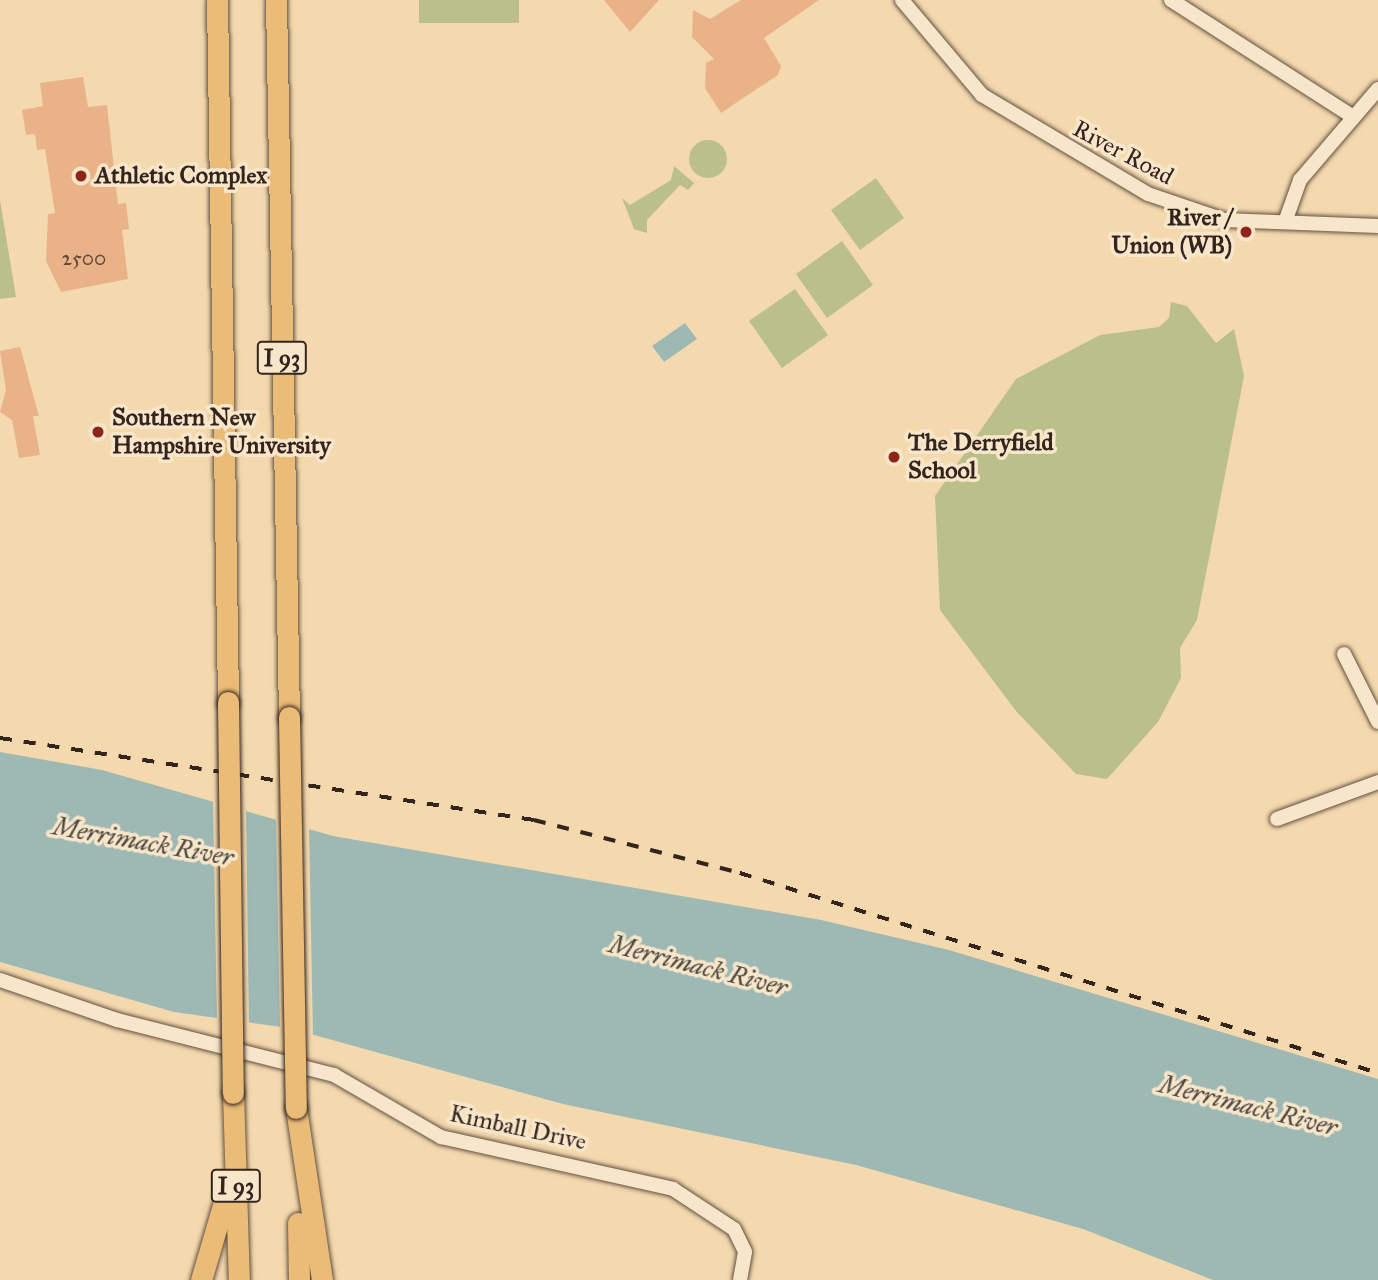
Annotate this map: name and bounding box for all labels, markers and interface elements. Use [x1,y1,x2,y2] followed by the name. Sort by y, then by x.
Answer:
[1068,115,1178,191] street label: River Road
[95,162,267,190] place label: Athletic Complex
[73,168,89,184] marker: Athletic Complex
[1111,204,1232,260] place label: River / Union (WB)
[1238,224,1254,240] marker: River / Union (WB)
[62,245,106,271] house number: 2500
[256,338,308,378] road number: I 93
[112,404,331,460] place label: Southern New Hampshire University
[90,424,106,440] marker: Southern New Hampshire University
[908,429,1053,485] place label: The Derryfield School
[886,449,902,465] marker: The Derryfield School
[50,811,236,873] water label: Merrimack River
[605,929,791,1003] water label: Merrimack River
[1155,1069,1341,1143] water label: Merrimack River
[447,1099,589,1157] street label: Kimball Drive
[210,1166,262,1205] road number: I 93

